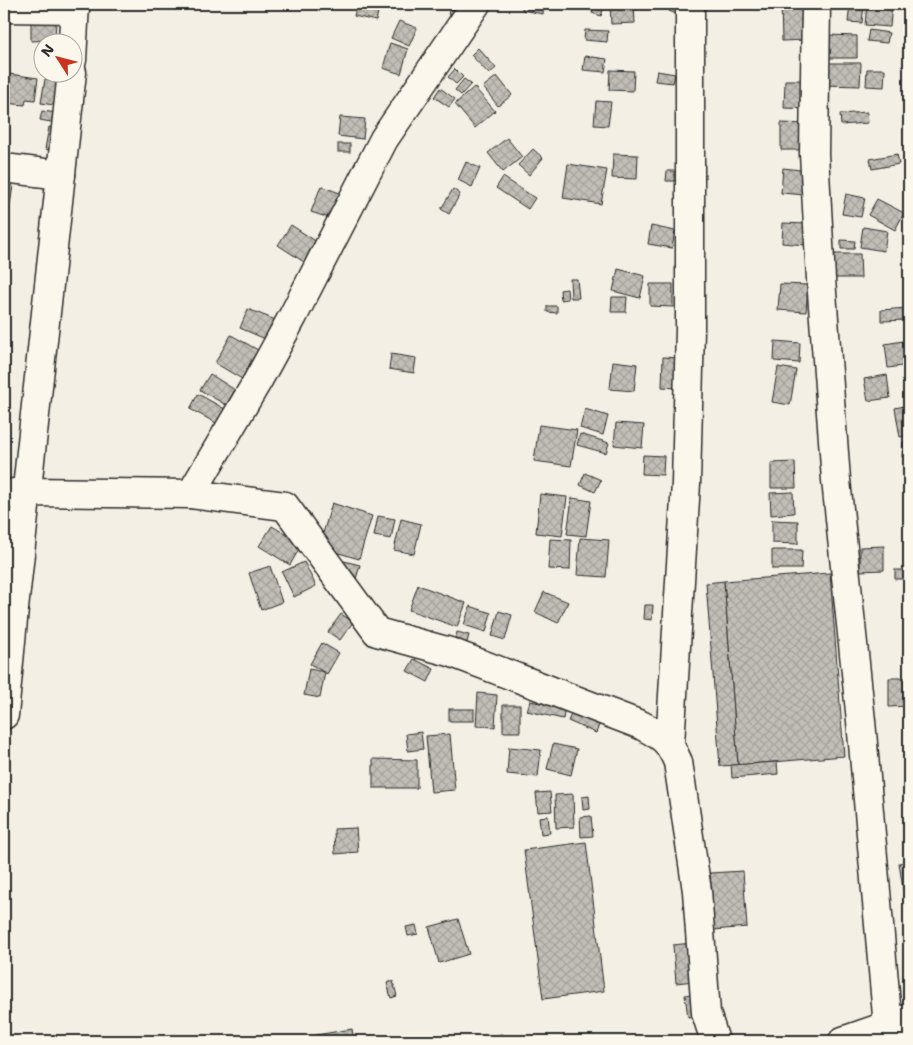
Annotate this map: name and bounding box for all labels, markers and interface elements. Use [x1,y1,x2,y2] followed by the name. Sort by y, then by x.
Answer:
[32,32,82,82] north arrow
[37,41,58,60] text: N

